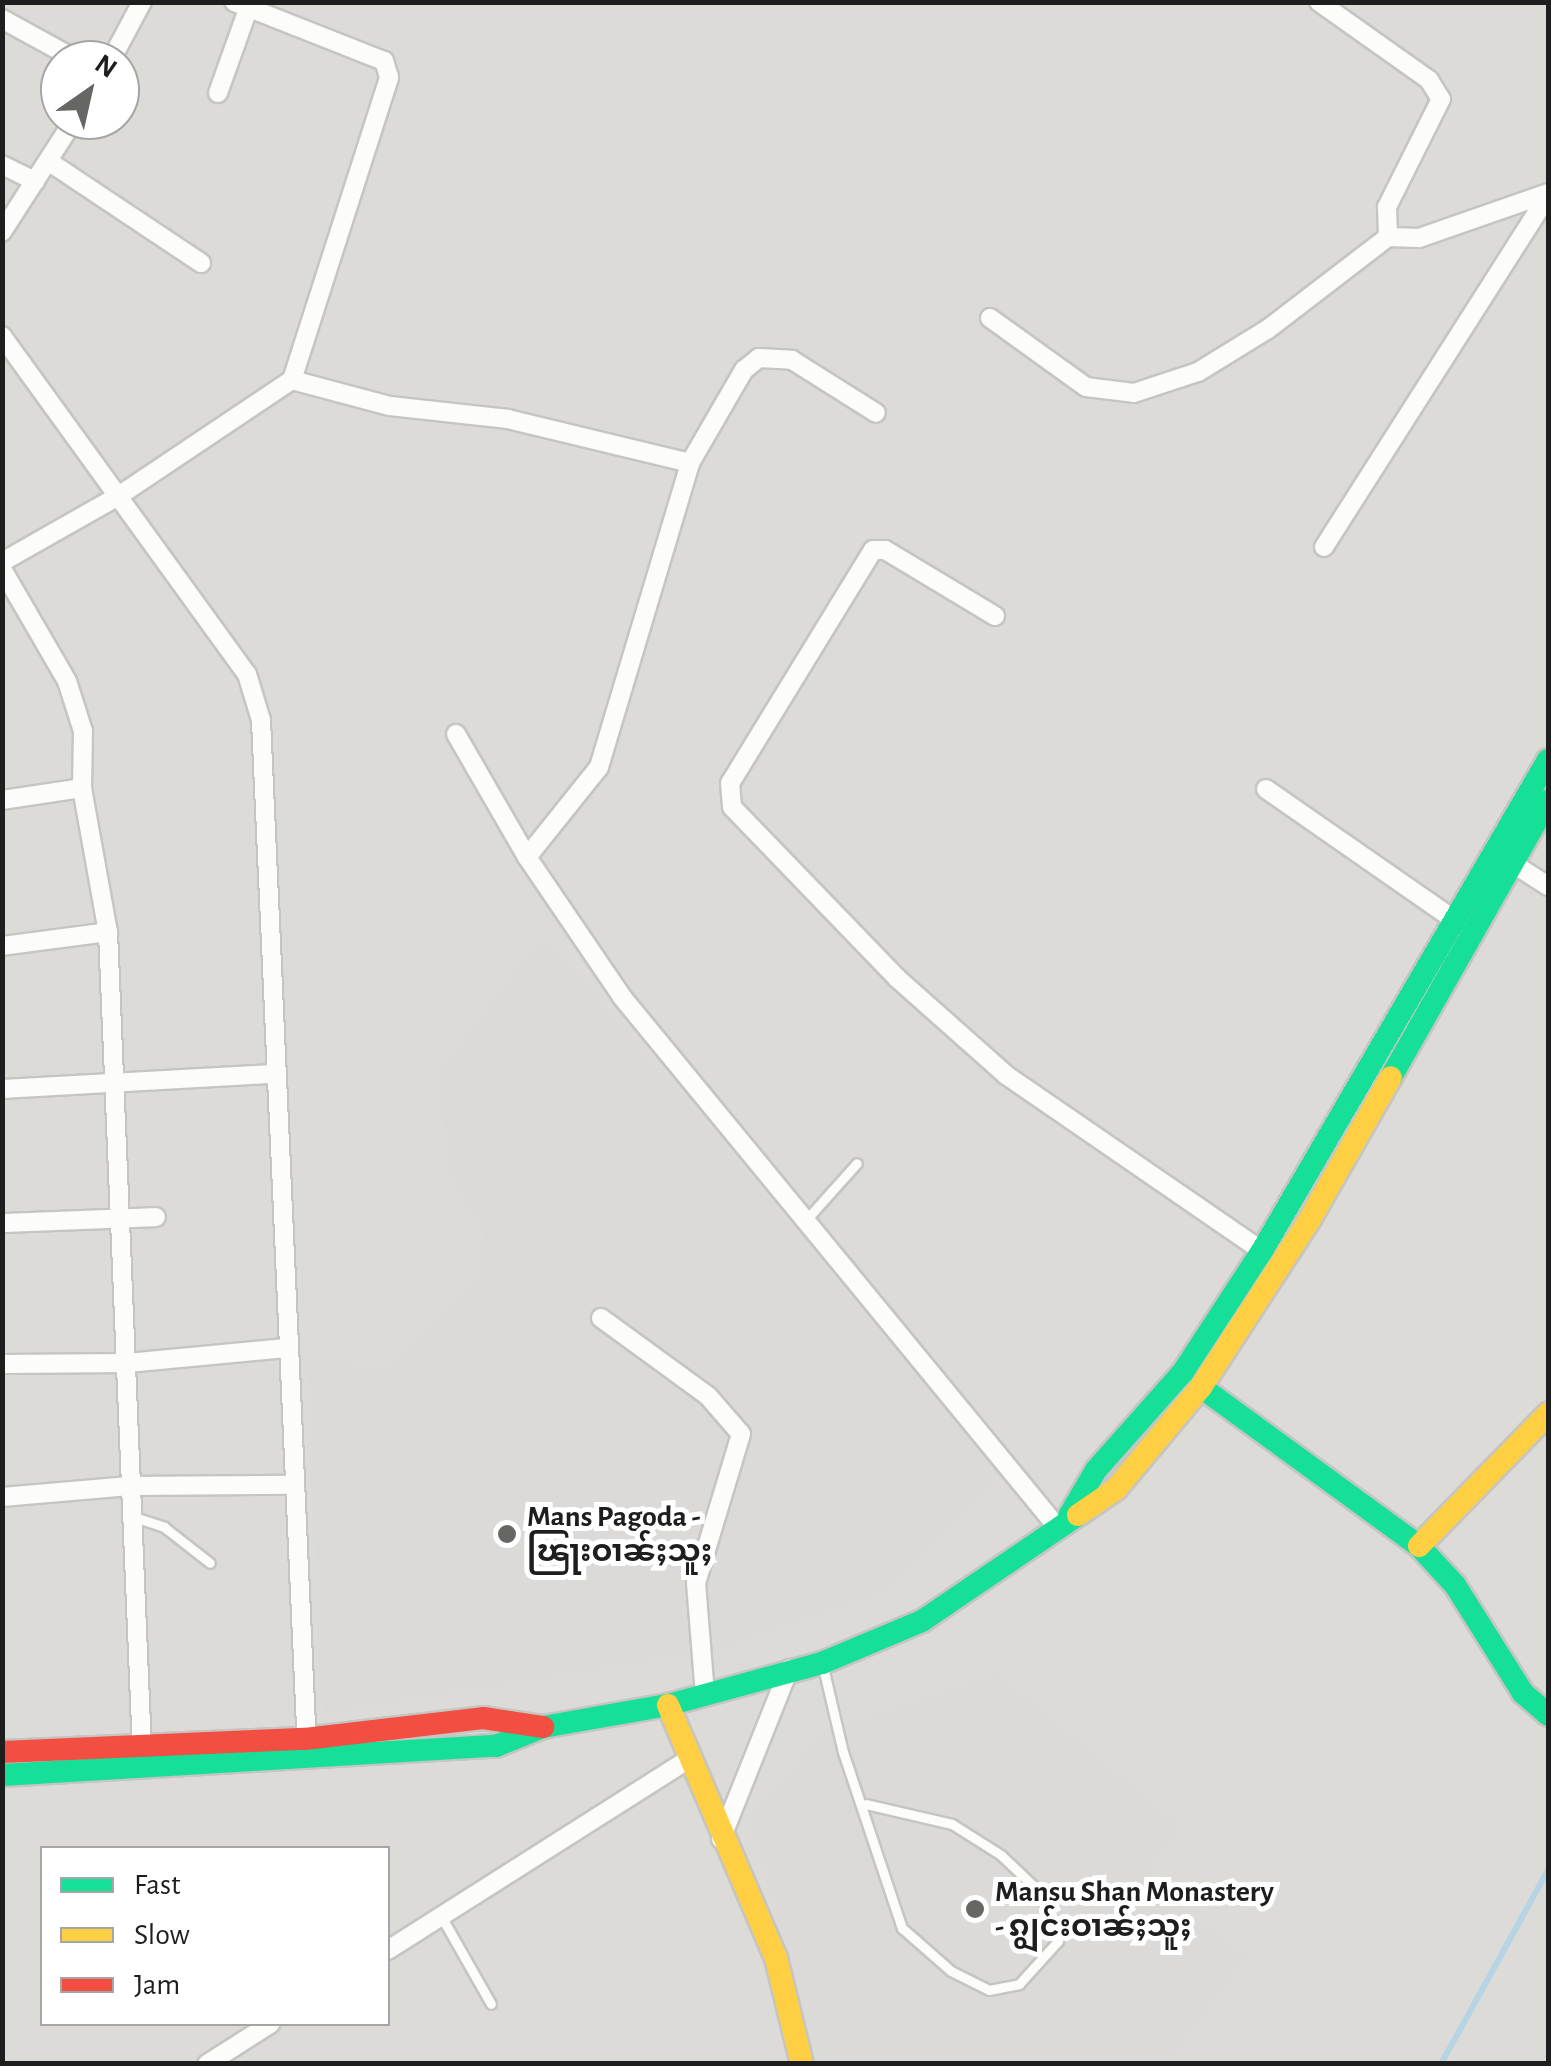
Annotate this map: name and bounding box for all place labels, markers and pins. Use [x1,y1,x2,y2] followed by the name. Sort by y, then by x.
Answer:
[527,1499,712,1570] place label: Mans Pagoda - ၽြႃးဝၢၼ်ႈသူႈ
[496,1523,518,1545] marker: Mans Pagoda - ၽြႃးဝၢၼ်ႈသူႈ
[995,1874,1274,1944] place label: Mansu Shan Monastery - ၵျွင်းဝၢၼ်ႈသူႈ
[964,1898,986,1920] marker: Mansu Shan Monastery - ၵျွင်းဝၢၼ်ႈသူႈ

